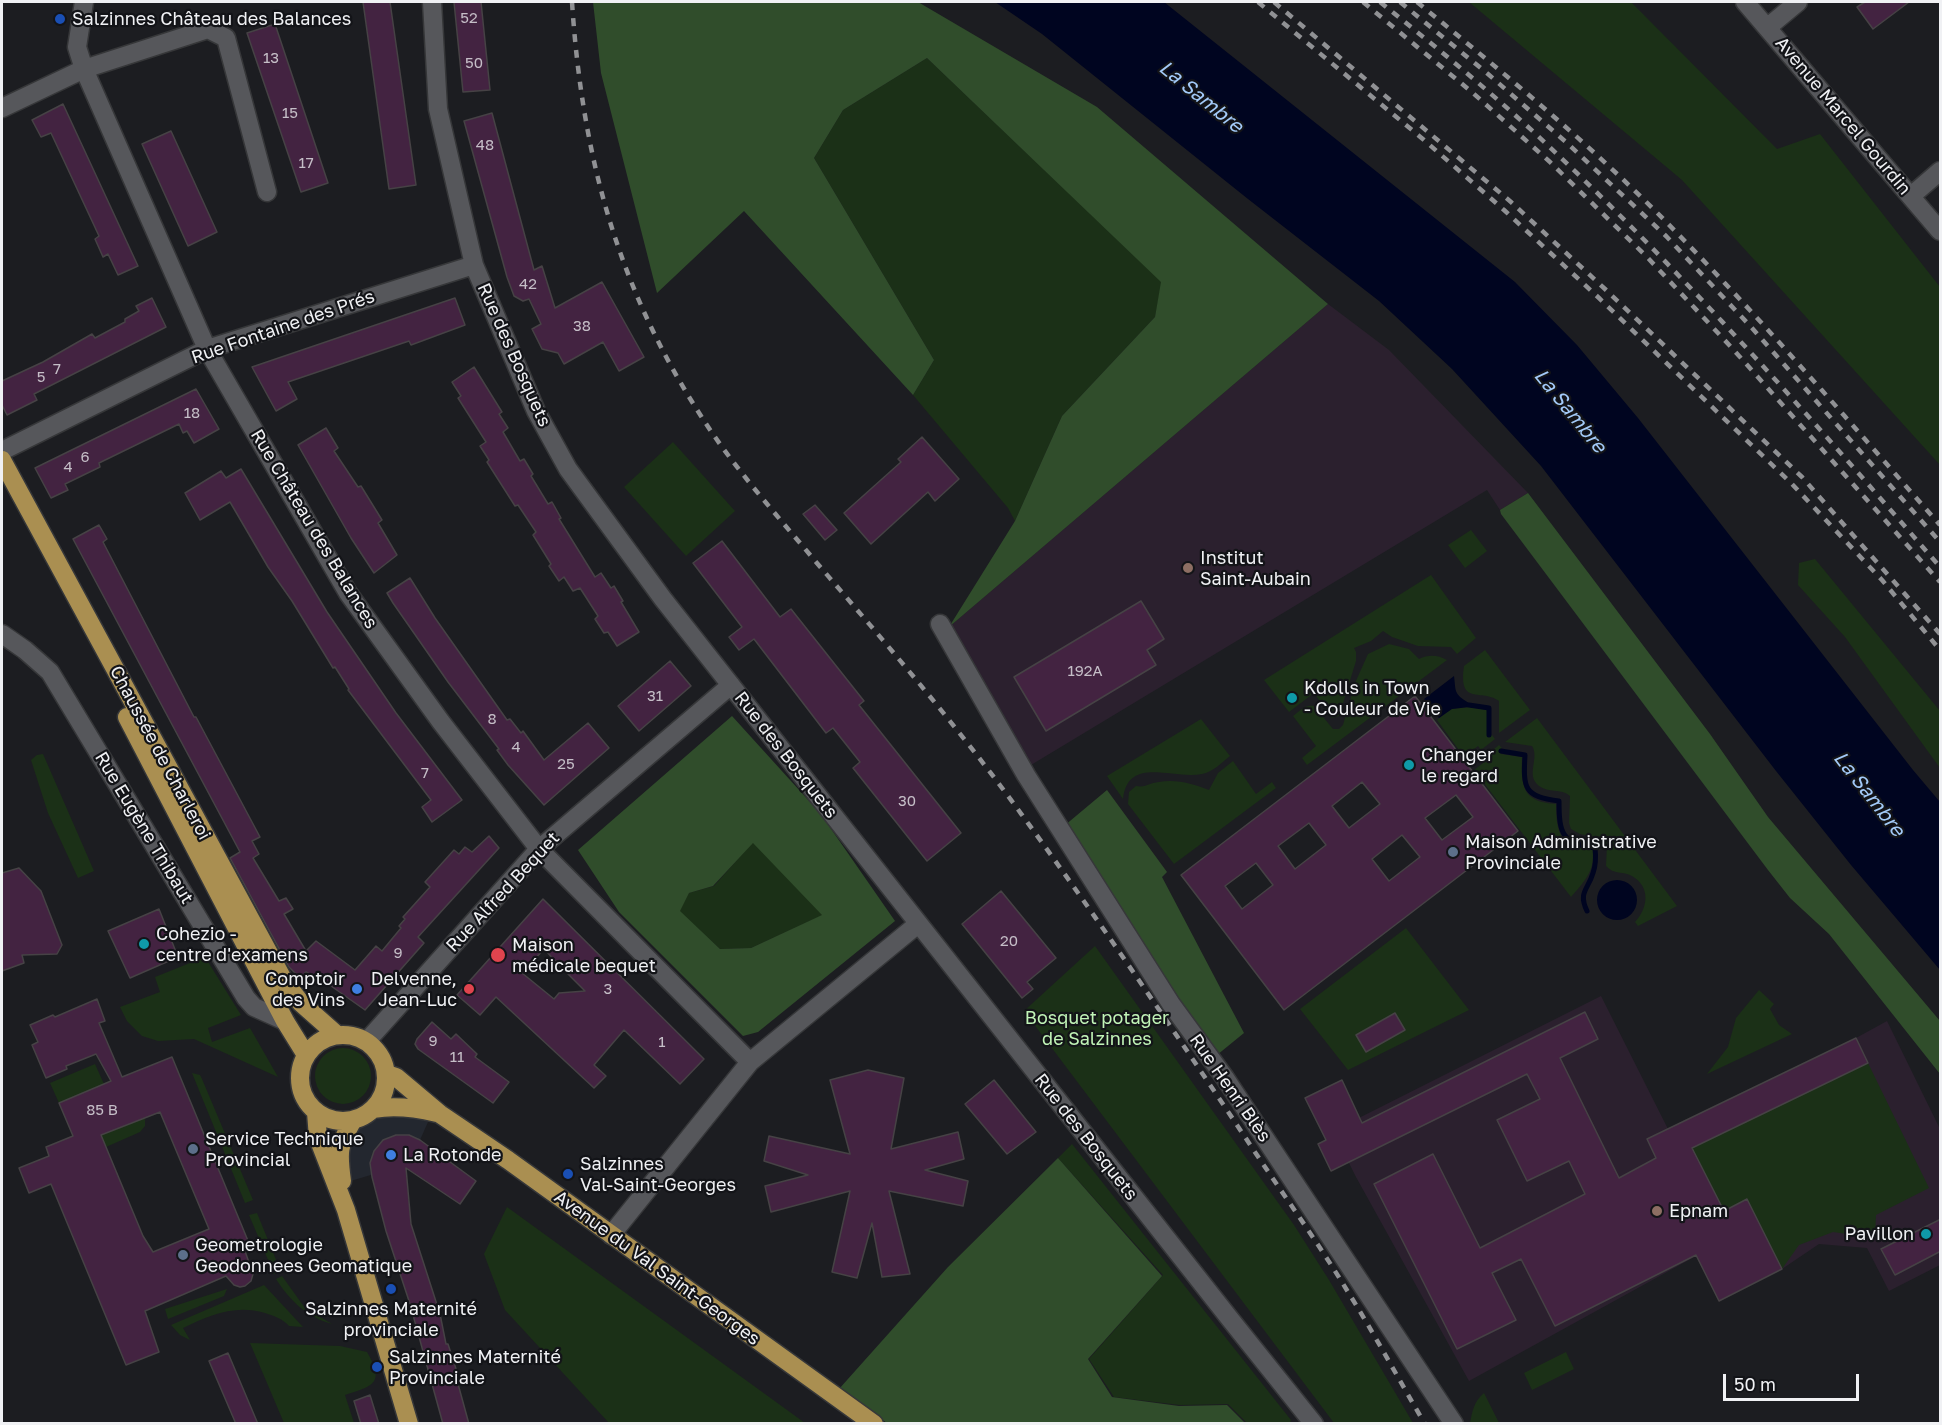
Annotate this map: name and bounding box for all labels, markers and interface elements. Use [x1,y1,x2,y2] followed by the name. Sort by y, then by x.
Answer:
[72,8,351,30] place label: Salzinnes Château des Balances
[460,9,478,27] house number: 52
[53,12,67,26] marker: Salzinnes Château des Balances
[1771,33,1915,199] street label: Avenue Marcel Gourdin
[263,49,279,67] house number: 13
[465,54,483,72] house number: 50
[1154,56,1248,138] water label: La Sambre
[282,104,298,122] house number: 15
[476,136,494,154] house number: 48
[298,154,314,172] house number: 17
[519,275,537,293] house number: 42
[473,280,555,430] street label: Rue des Bosquets
[189,285,377,369] street label: Rue Fontaine des Prés
[573,317,591,335] house number: 38
[53,360,61,378] house number: 7
[1529,364,1611,458] water label: La Sambre
[37,368,45,386] house number: 5
[184,404,200,422] house number: 18
[246,425,382,633] street label: Rue Château des Balances
[80,448,90,466] house number: 6
[63,458,73,476] house number: 4
[1200,547,1311,590] place label: Institut Saint-Aubain
[1181,561,1195,575] marker: Institut Saint-Aubain
[105,662,215,844] street label: Chaussée de Charleroi
[1067,662,1103,680] house number: 192A
[1304,677,1441,720] place label: Kdolls in Town - Couleur de Vie
[647,687,663,705] house number: 31
[730,687,842,823] street label: Rue des Bosquets
[1285,691,1299,705] marker: Kdolls in Town - Couleur de Vie
[487,710,497,728] house number: 8
[511,738,521,756] house number: 4
[1421,744,1498,786] place label: Changer le regard
[1828,747,1910,841] water label: La Sambre
[90,748,198,908] street label: Rue Eugène Thibaut
[557,755,575,773] house number: 25
[1402,758,1416,772] marker: Changer le regard
[421,764,429,782] house number: 7
[898,792,916,810] house number: 30
[442,827,564,957] street label: Rue Alfred Bequet
[1465,831,1657,874] place label: Maison Administrative Provinciale
[1446,845,1460,859] marker: Maison Administrative Provinciale
[156,923,308,966] place label: Cohezio - centre d'examens
[1000,932,1018,950] house number: 20
[512,934,656,976] place label: Maison médicale bequet
[137,937,151,951] marker: Cohezio - centre d'examens
[393,944,403,962] house number: 9
[489,946,507,964] marker: Maison médicale bequet
[265,968,345,1010] place label: Comptoir des Vins
[371,968,457,1010] place label: Delvenne, Jean-Luc
[604,980,612,998] house number: 3
[350,982,364,996] marker: Comptoir des Vins
[462,982,476,996] marker: Delvenne, Jean-Luc
[1025,1007,1169,1050] park label: Bosquet potager de Salzinnes
[1185,1030,1275,1146] street label: Rue Henri Blès
[428,1032,438,1050] house number: 9
[658,1033,666,1051] house number: 1
[450,1048,464,1066] house number: 11
[1030,1069,1142,1205] street label: Rue des Bosquets
[86,1101,118,1119] house number: 85 B
[205,1128,363,1170] place label: Service Technique Provincial
[186,1142,200,1156] marker: Service Technique Provincial
[403,1144,502,1166] place label: La Rotonde
[384,1148,398,1162] marker: La Rotonde
[580,1153,736,1196] place label: Salzinnes Val-Saint-Georges
[561,1167,575,1181] marker: Salzinnes Val-Saint-Georges
[550,1186,764,1350] street label: Avenue du Val Saint-Georges
[1669,1200,1728,1222] place label: Epnam
[1650,1204,1664,1218] marker: Epnam
[1844,1223,1914,1245] place label: Pavillon
[1919,1227,1933,1241] marker: Pavillon
[195,1234,412,1276] place label: Geometrologie Geodonnees Geomatique
[176,1248,190,1262] marker: Geometrologie Geodonnees Geomatique
[384,1282,398,1296] marker: Salzinnes Maternité provinciale
[305,1298,477,1340] place label: Salzinnes Maternité provinciale
[389,1346,561,1388] place label: Salzinnes Maternité Provinciale
[370,1360,384,1374] marker: Salzinnes Maternité Provinciale
[1726,1362,1862,1400] scale bar
[1734,1373,1776,1395] text: 50 m

